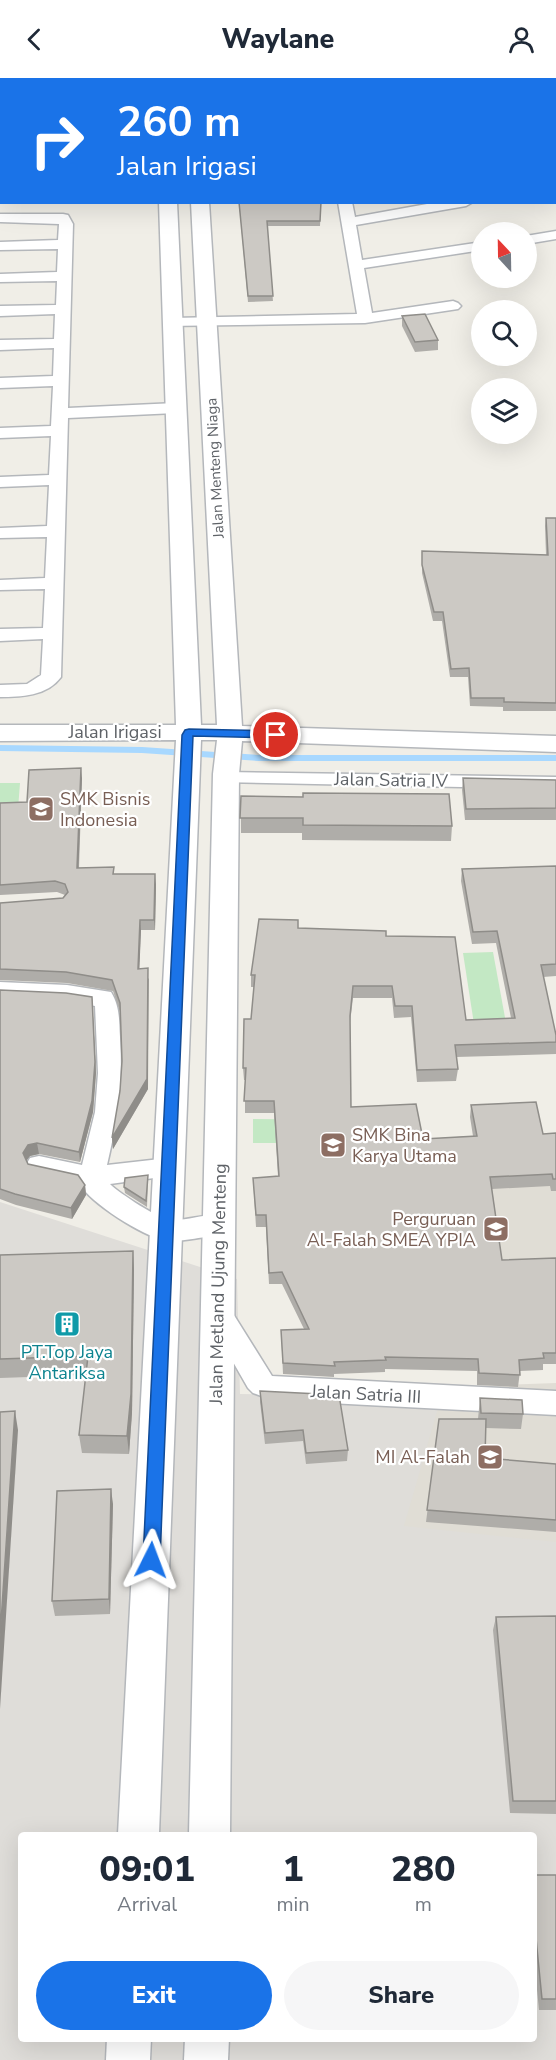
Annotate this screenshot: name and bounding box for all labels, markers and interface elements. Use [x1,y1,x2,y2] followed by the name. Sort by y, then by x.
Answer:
[222,21,334,58] text: Waylane
[18,23,51,56] icon: back
[505,23,538,56] icon: person
[117,94,241,151] text: 260 m
[18,102,96,180] icon: right
[117,148,257,185] text: Jalan Irigasi
[471,222,537,288] north arrow
[471,222,537,444] map controls
[471,300,537,366] button: search
[471,378,537,444] button: layers
[201,397,229,540] street label: Jalan Menteng Niaga
[250,709,301,760] pin
[259,718,292,751] icon: arrive
[67,720,162,744] street label: Jalan Irigasi
[333,767,449,793] street label: Jalan Satria IV
[60,787,150,832] place label: SMK Bisnis Indonesia
[26,794,56,824] school or university icon: SMK Bisnis Indonesia
[352,1123,457,1168] place label: SMK Bina Karya Utama
[318,1130,348,1160] school or university icon: SMK Bina Karya Utama
[204,1163,232,1406] street label: Jalan Metland Ujung Menteng
[307,1207,476,1252] place label: Perguruan Al-Falah SMEA YPIA
[481,1214,511,1244] school or university icon: Perguruan Al-Falah SMEA YPIA
[52,1309,82,1339] building icon: PT.Top Jaya Antariksa
[21,1340,113,1385] place label: PT.Top Jaya Antariksa
[309,1379,422,1409] street label: Jalan Satria III
[475,1442,505,1472] school or university icon: MI Al-Falah
[375,1445,470,1469] place label: MI Al-Falah
[119,1528,183,1592] position arrow
[99,1845,195,1894] text: 09:01
[282,1845,304,1894] text: 1
[391,1845,456,1894] text: 280
[117,1891,177,1918] text: Arrival
[276,1891,310,1918] text: min
[415,1891,432,1918] text: m
[36,1961,272,2030] button: Exit
[284,1961,519,2030] button: Share

